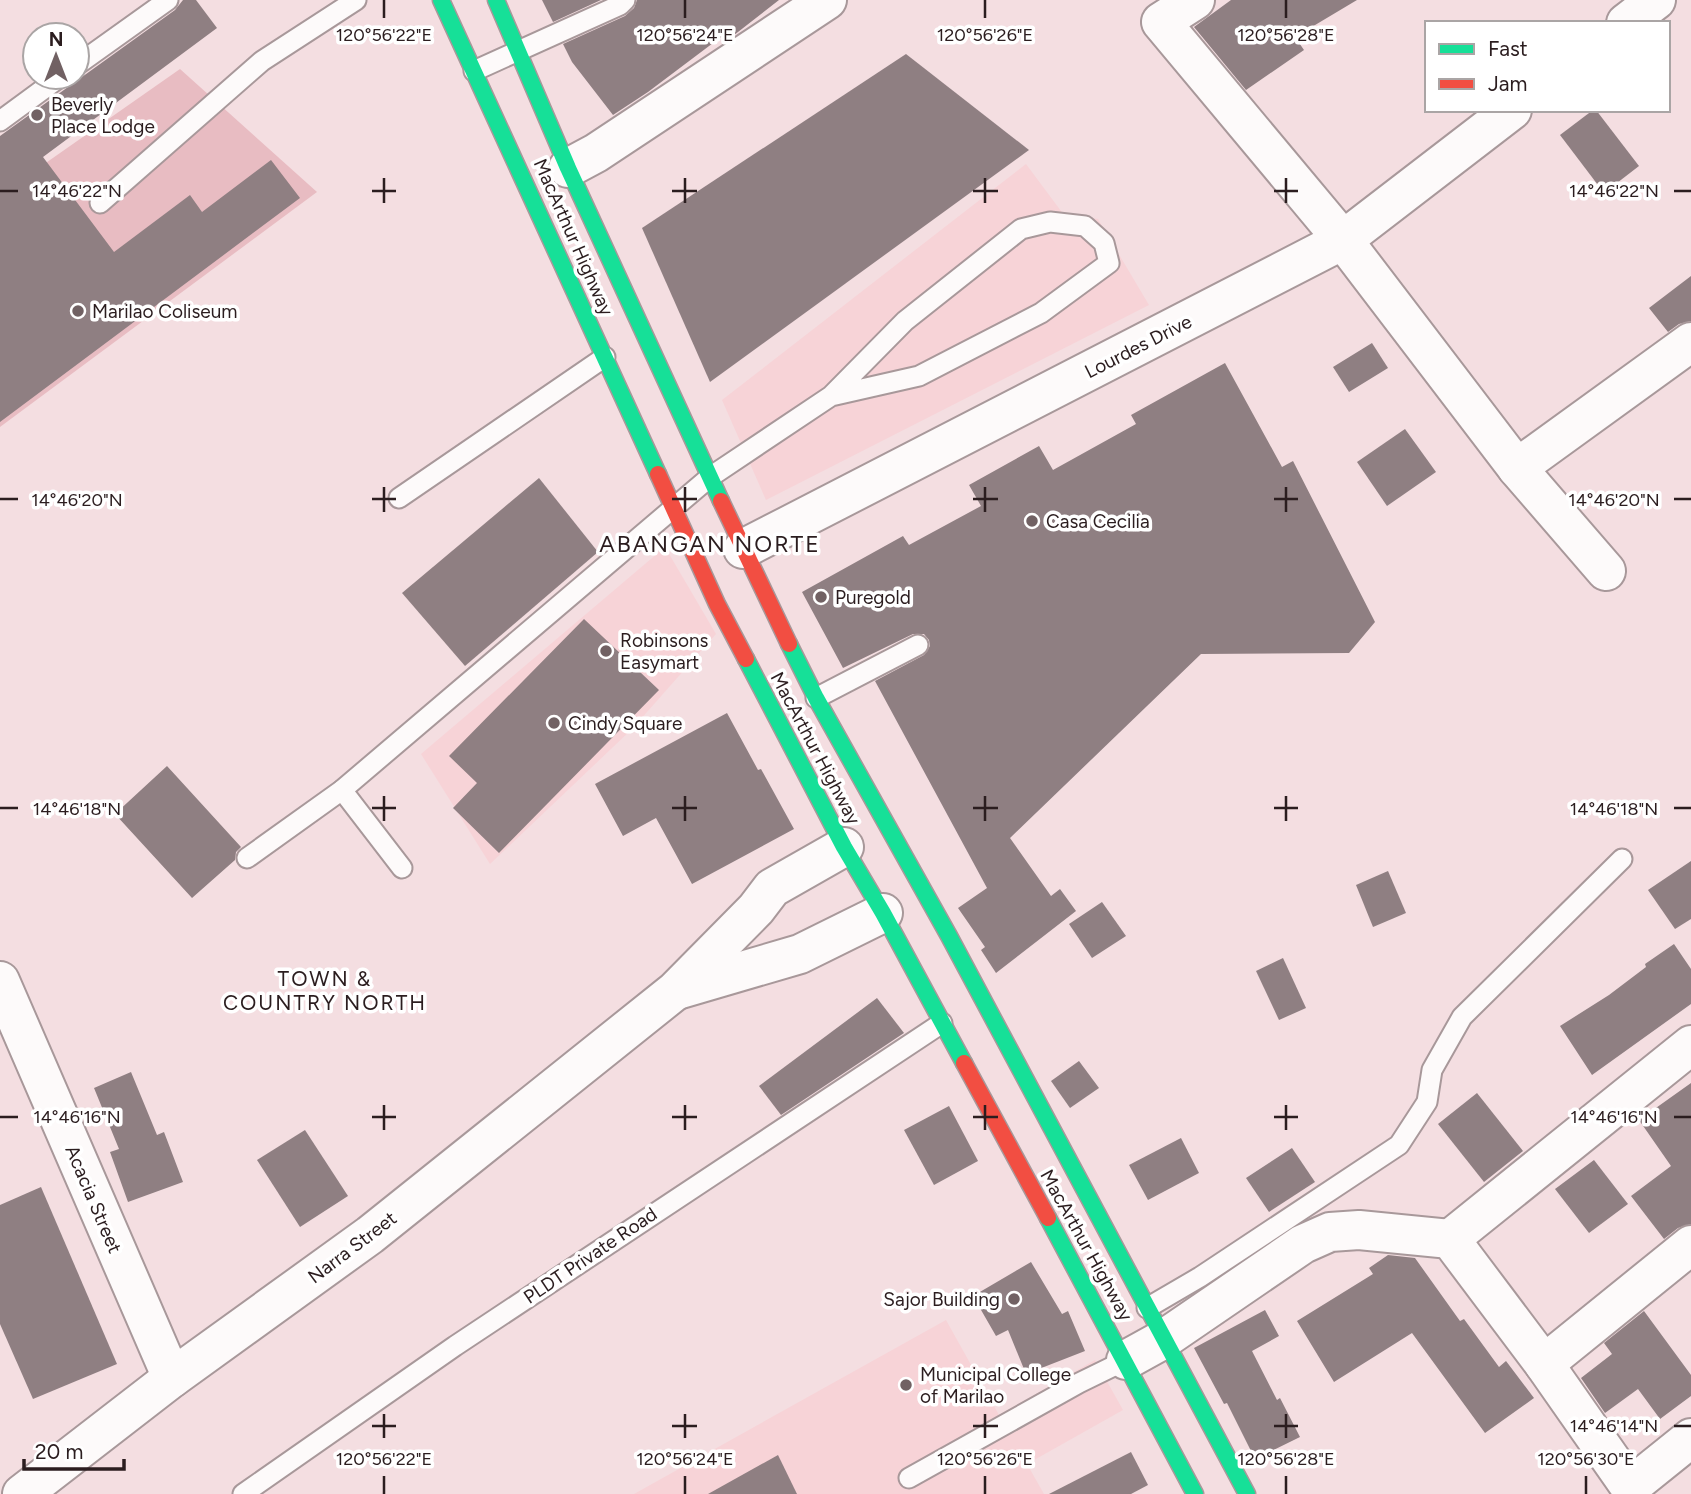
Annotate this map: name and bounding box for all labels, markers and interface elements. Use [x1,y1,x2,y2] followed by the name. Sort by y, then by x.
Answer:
[21,21,91,91] north arrow
[1425,21,1670,112] legend
[336,24,432,46] text: 120°56'22"E
[636,24,734,46] text: 120°56'24"E
[937,24,1033,46] text: 120°56'26"E
[1237,24,1335,46] text: 120°56'28"E
[49,28,63,51] text: N
[1488,36,1528,61] text: Fast
[1488,71,1527,96] text: Jam
[51,93,155,138] place label: Beverly Place Lodge
[29,107,45,123] marker: Beverly Place Lodge
[529,155,618,319] street label: MacArthur Highway
[32,180,122,202] text: 14°46'22"N
[1569,180,1659,202] text: 14°46'22"N
[92,300,237,323] place label: Marilao Coliseum
[70,303,86,319] marker: Marilao Coliseum
[1081,310,1196,383] street label: Lourdes Drive
[31,489,123,511] text: 14°46'20"N
[1568,489,1660,511] text: 14°46'20"N
[1046,510,1150,533] place label: Casa Cecilia
[1024,513,1040,529] marker: Casa Cecilia
[599,530,821,558] district label: ABANGAN NORTE
[835,586,911,609] place label: Puregold
[813,589,829,605] marker: Puregold
[620,629,709,674] place label: Robinsons Easymart
[598,643,614,659] marker: Robinsons Easymart
[766,668,865,828] street label: MacArthur Highway
[568,712,682,735] place label: Cindy Square
[546,715,562,731] marker: Cindy Square
[33,798,121,820] text: 14°46'18"N
[1570,798,1658,820] text: 14°46'18"N
[223,966,427,1015] district label: TOWN & COUNTRY NORTH
[33,1106,121,1128] text: 14°46'16"N
[1570,1106,1658,1128] text: 14°46'16"N
[60,1142,127,1257] street label: Acacia Street
[1035,1166,1138,1325] street label: MacArthur Highway
[519,1202,661,1309] street label: PLDT Private Road
[304,1207,401,1288] street label: Narra Street
[883,1288,1000,1311] place label: Sajor Building
[1006,1291,1022,1307] marker: Sajor Building
[920,1363,1071,1408] place label: Municipal College of Marilao
[898,1377,914,1393] marker: Municipal College of Marilao
[1570,1415,1658,1437] text: 14°46'14"N
[24,1428,124,1472] scale bar
[35,1439,83,1464] text: 20 m
[336,1448,432,1470] text: 120°56'22"E
[636,1448,734,1470] text: 120°56'24"E
[937,1448,1033,1470] text: 120°56'26"E
[1237,1448,1335,1470] text: 120°56'28"E
[1537,1448,1635,1470] text: 120°56'30"E

